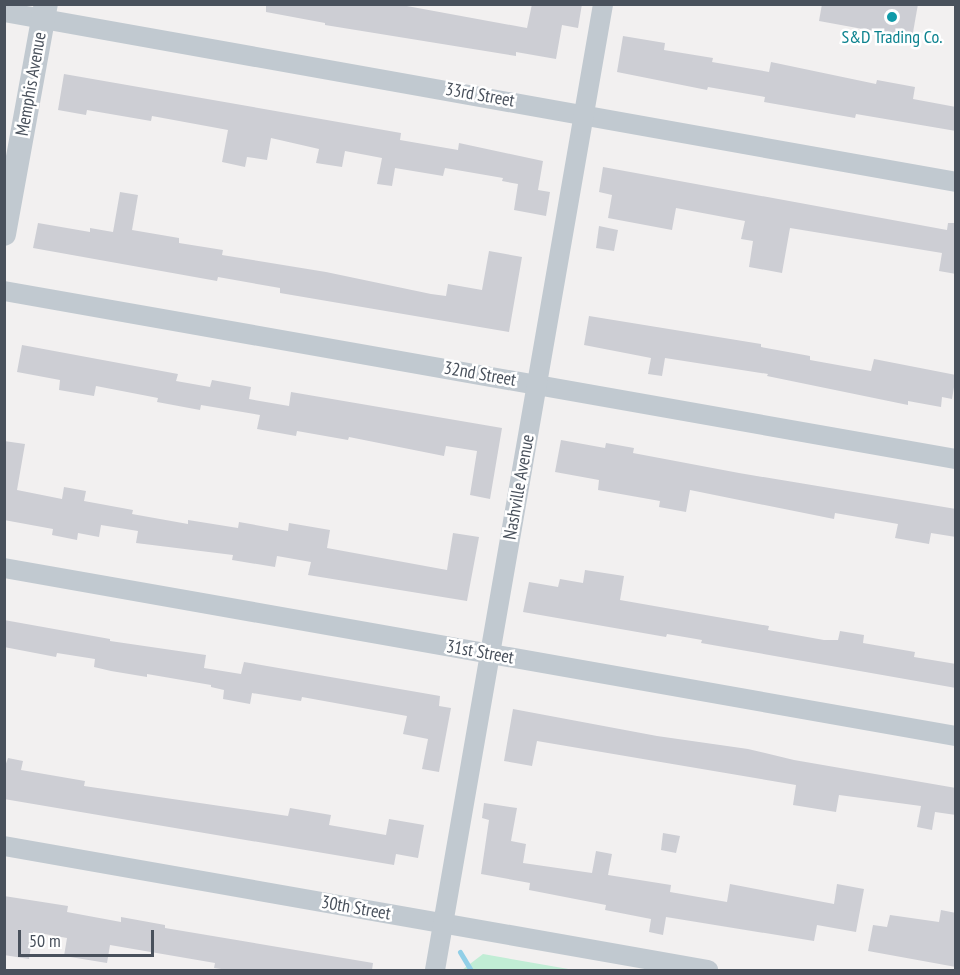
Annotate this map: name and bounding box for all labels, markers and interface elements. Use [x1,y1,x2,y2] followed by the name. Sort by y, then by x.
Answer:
[885,10,899,24] marker: S&D Trading Co.
[841,26,943,48] place label: S&D Trading Co.
[11,30,51,138] street label: Memphis Avenue
[444,78,516,112] street label: 33rd Street
[442,357,518,391] street label: 32nd Street
[499,432,539,542] street label: Nashville Avenue
[444,635,516,669] street label: 31st Street
[320,891,392,925] street label: 30th Street
[21,918,158,956] scale bar
[29,929,61,952] text: 50 m

